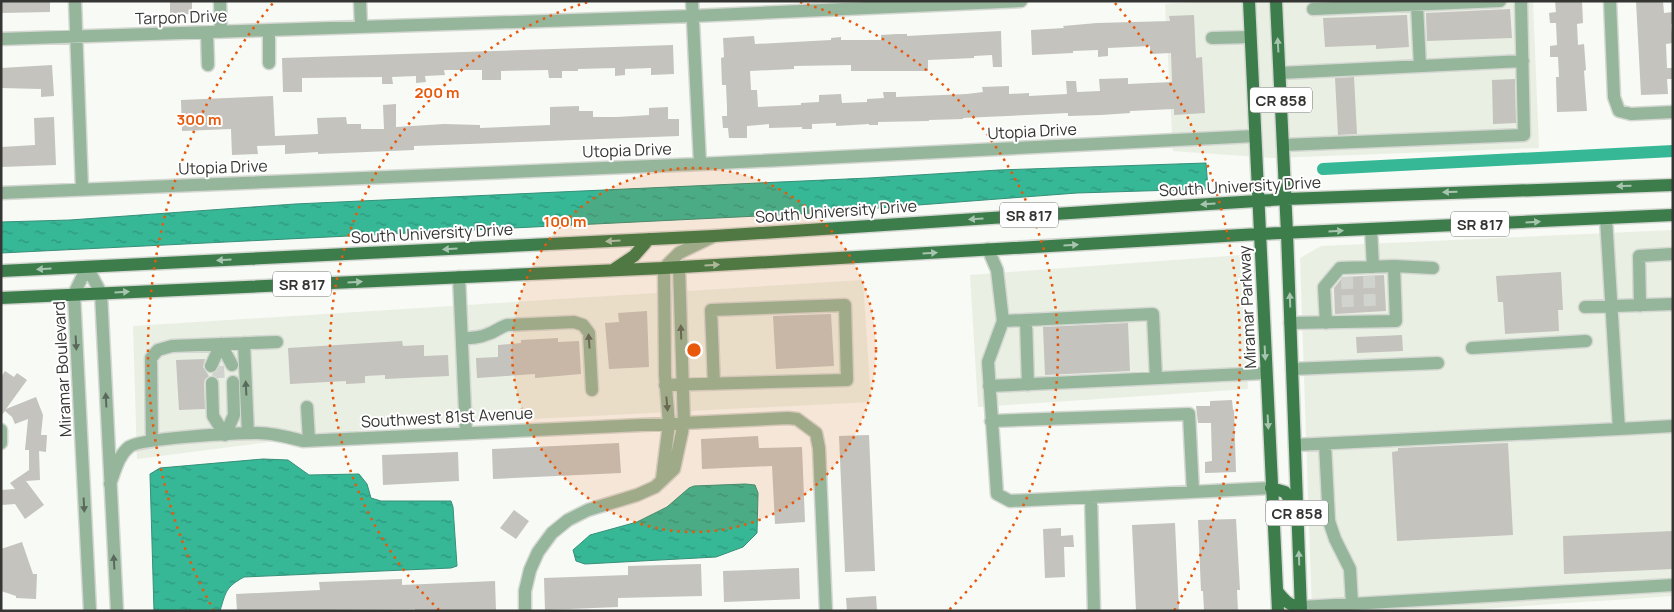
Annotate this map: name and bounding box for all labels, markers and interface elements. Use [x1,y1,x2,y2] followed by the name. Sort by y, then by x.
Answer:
[135,4,227,30] street label: Tarpon Drive
[1274,37,1282,53] one-way arrow
[414,82,460,103] text: 200 m
[1250,88,1312,112] road number: CR 858
[177,109,221,130] text: 300 m
[987,118,1077,144] street label: Utopia Drive
[582,137,672,163] street label: Utopia Drive
[178,154,268,180] street label: Utopia Drive
[1158,171,1322,201] street label: South University Drive
[1616,182,1632,190] one-way arrow
[1442,188,1458,196] one-way arrow
[754,194,918,228] street label: South University Drive
[1200,200,1216,208] one-way arrow
[1000,202,1058,228] road number: SR 817
[544,211,586,232] text: 100 m
[1451,212,1509,236] road number: SR 817
[968,215,984,223] one-way arrow
[1526,217,1542,225] one-way arrow
[350,218,514,248] street label: South University Drive
[1328,226,1344,234] one-way arrow
[604,237,620,245] one-way arrow
[1063,240,1079,248] one-way arrow
[1233,244,1261,369] street label: Miramar Parkway
[442,245,458,253] one-way arrow
[922,249,938,257] one-way arrow
[215,256,231,264] one-way arrow
[705,260,721,268] one-way arrow
[36,265,52,273] one-way arrow
[273,272,331,296] road number: SR 817
[347,277,363,285] one-way arrow
[115,287,131,295] one-way arrow
[1285,291,1293,307] one-way arrow
[47,300,77,438] street label: Miramar Boulevard
[677,323,685,339] one-way arrow
[585,333,593,349] one-way arrow
[73,335,81,351] one-way arrow
[685,341,703,359] centre of rings
[1262,345,1270,361] one-way arrow
[241,380,249,396] one-way arrow
[102,391,110,407] one-way arrow
[663,396,671,412] one-way arrow
[360,402,534,432] street label: Southwest 81st Avenue
[1265,414,1273,430] one-way arrow
[81,498,89,514] one-way arrow
[1266,500,1328,526] road number: CR 858
[1295,550,1303,566] one-way arrow
[110,554,118,570] one-way arrow

